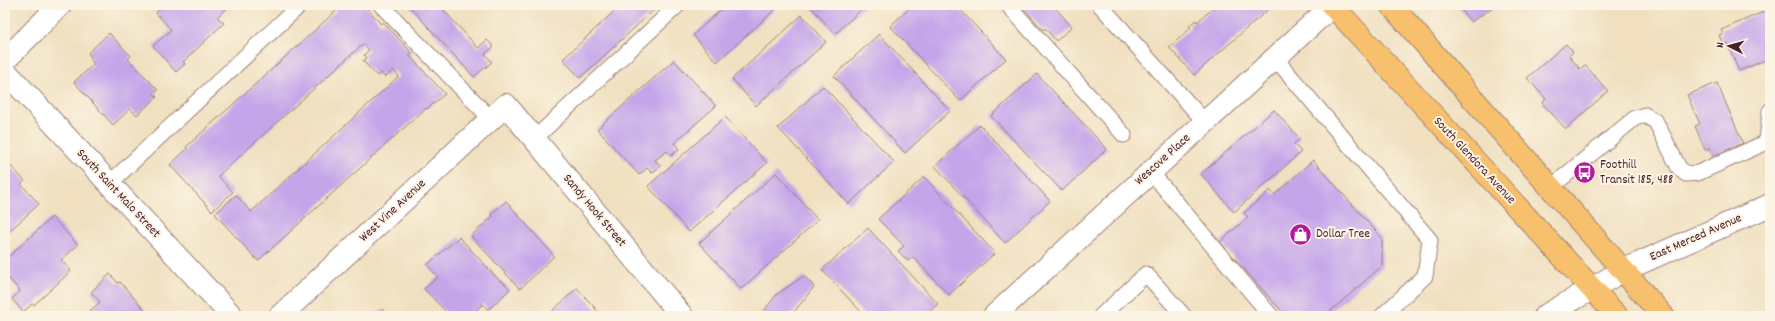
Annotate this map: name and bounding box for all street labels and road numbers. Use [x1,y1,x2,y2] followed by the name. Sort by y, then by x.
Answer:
[1428,113,1520,209] street label: South Glendora Avenue
[1131,129,1196,190] street label: Wescove Place
[71,145,165,243] street label: South Saint Malo Street
[558,170,630,252] street label: Sandy Hook Street
[355,175,431,247] street label: West Vine Avenue
[1647,209,1745,267] street label: East Merced Avenue

